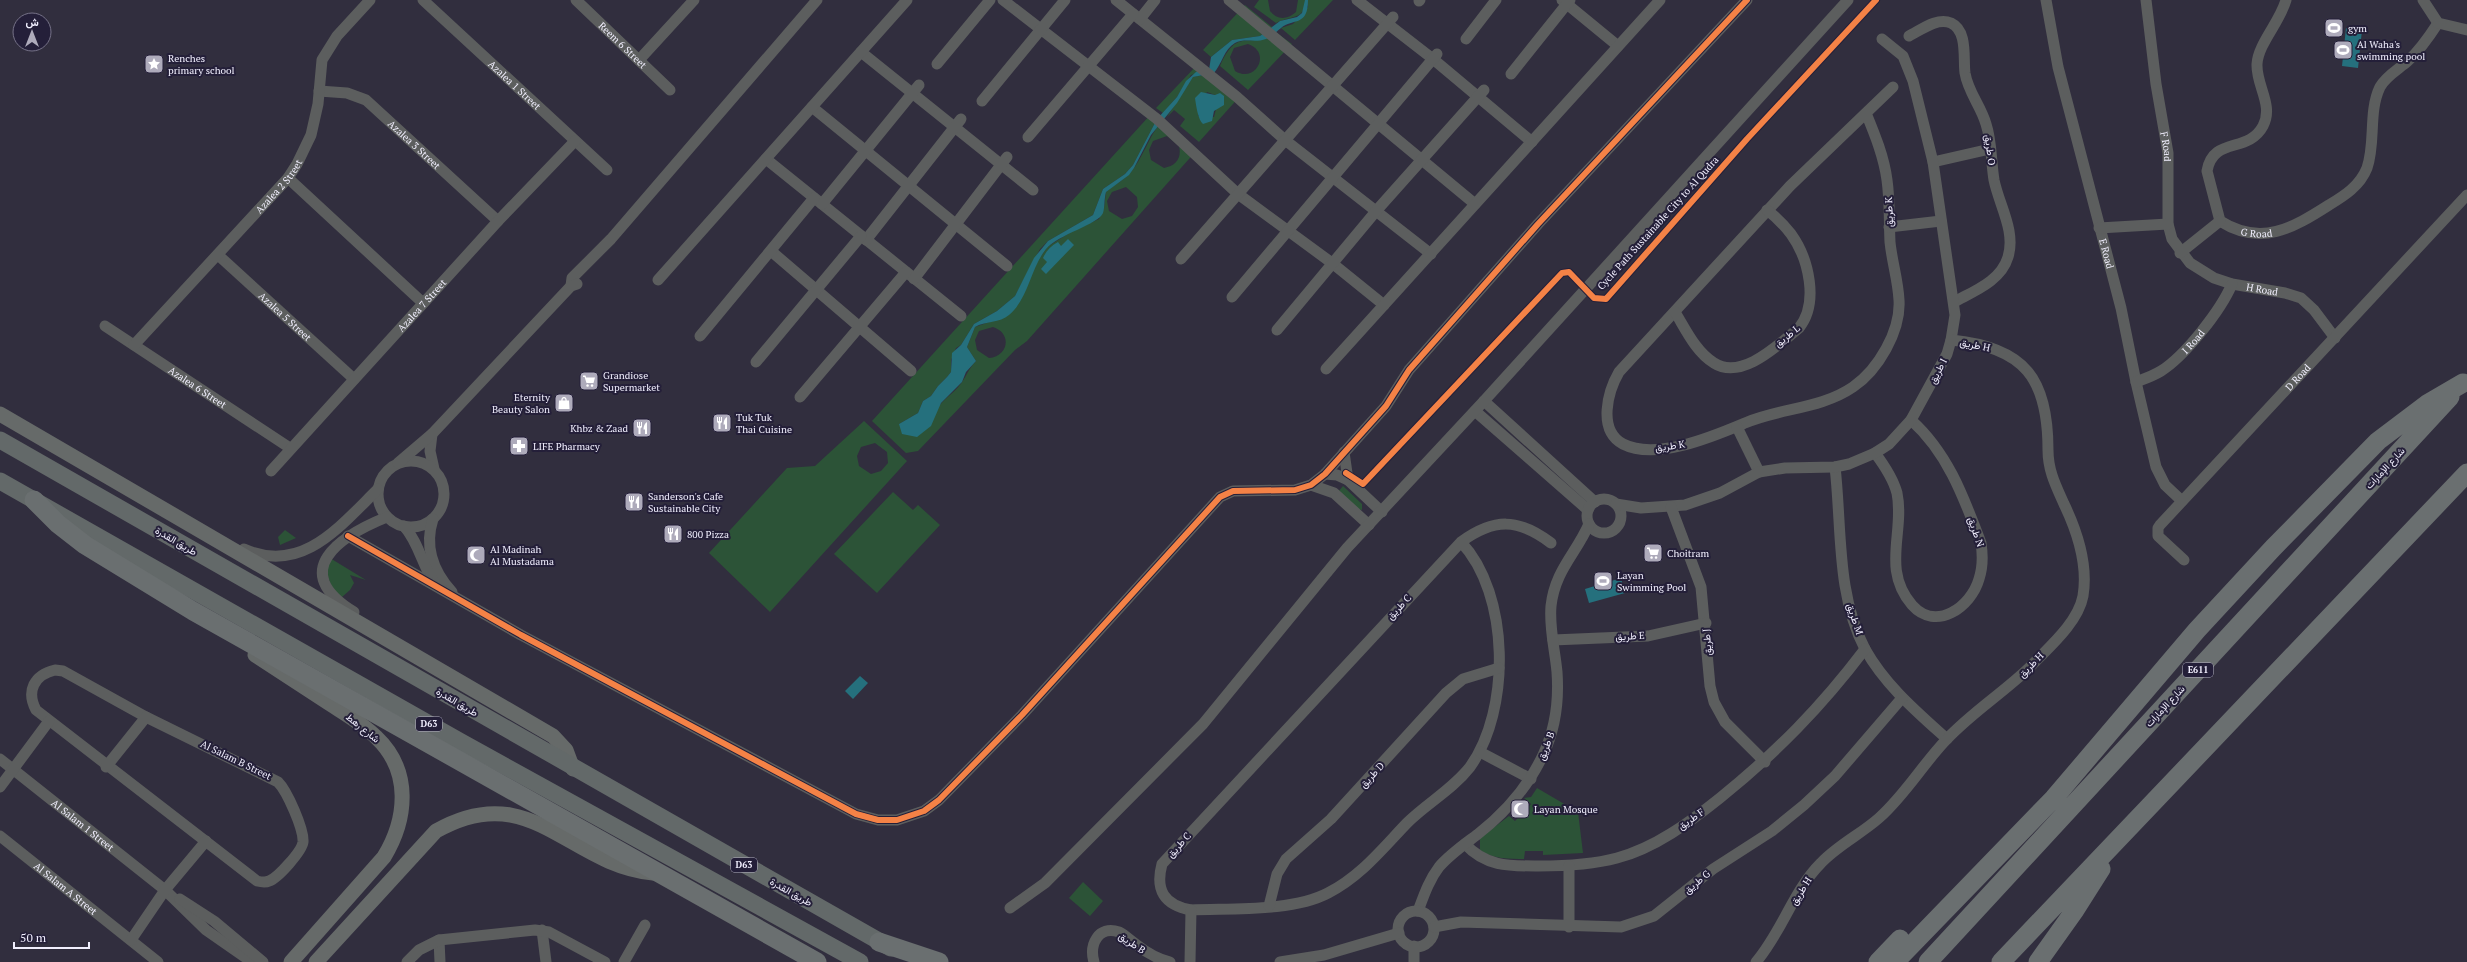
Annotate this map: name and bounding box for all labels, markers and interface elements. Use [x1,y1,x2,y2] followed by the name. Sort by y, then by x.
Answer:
[12,12,52,52] north arrow
[25,15,39,29] text: ش
[2323,17,2345,39] sports icon: gym
[596,19,650,71] street label: Reem 6 Street
[2348,22,2367,35] place label: gym
[2357,38,2425,63] place label: Al Waha's swimming pool
[2332,39,2354,61] sports icon: Al Waha's swimming pool
[168,52,235,77] place label: Renches primary school
[143,53,165,75] place icon: Renches primary school
[486,57,544,112] street label: Azalea 1 Street
[385,117,444,172] street label: Azalea 3 Street
[2158,130,2175,162] street label: F Road
[1982,134,1998,166] street label: طريق O
[1595,154,1721,292] street label: Cycle Path Sustainable City to Al Qudra
[252,157,305,216] street label: Azalea 2 Street
[1882,196,1896,227] street label: طريق K
[2239,225,2274,240] street label: G Road
[2097,237,2117,271] street label: E Road
[394,276,449,334] street label: Azalea 7 Street
[2245,280,2279,298] street label: H Road
[256,289,315,344] street label: Azalea 5 Street
[1772,321,1803,350] street label: طريق L
[2179,326,2207,357] street label: I Road
[1959,335,1991,355] street label: طريق H
[1926,356,1950,386] street label: طريق I
[2282,361,2314,393] street label: D Road
[166,363,229,411] street label: Azalea 6 Street
[603,369,660,394] place label: Grandiose Supermarket
[578,370,600,392] supermarket icon: Grandiose Supermarket
[492,391,551,416] place label: Eternity Beauty Salon
[553,392,575,414] shop icon: Eternity Beauty Salon
[736,411,792,436] place label: Tuk Tuk Thai Cuisine
[711,412,733,434] restaurant icon: Tuk Tuk Thai Cuisine
[631,417,653,439] restaurant icon: Khbz & Zaad
[570,422,628,435] place label: Khbz & Zaad
[508,435,530,457] pharmacy icon: LIFE Pharmacy
[1654,437,1686,455] street label: طريق K
[533,440,601,453] place label: LIFE Pharmacy
[2362,444,2408,492] street label: شارع الإمارات
[648,490,723,515] place label: Sanderson's Cafe Sustainable City
[623,491,645,513] restaurant icon: Sanderson's Cafe Sustainable City
[1965,515,1987,549] street label: طريق N
[662,523,684,545] restaurant icon: 800 Pizza
[153,524,200,558] street label: طريق القدرة
[687,528,729,541] place label: 800 Pizza
[1642,542,1664,564] supermarket icon: Choitram
[490,543,554,568] place label: Al Madinah Al Mustadama
[465,544,487,566] mosque icon: Al Madinah Al Mustadama
[1667,547,1709,560] place label: Choitram
[1617,569,1686,594] place label: Layan Swimming Pool
[1592,570,1614,592] sports icon: Layan Swimming Pool
[1384,592,1414,622] street label: طريق C
[1844,602,1866,637] street label: طريق M
[1700,628,1714,656] street label: طريق J
[1615,629,1645,643] street label: طريق E
[2016,649,2046,681] street label: طريق H
[2183,663,2213,677] road number: E611
[2142,682,2188,730] street label: شارع الإمارات
[434,685,481,719] street label: طريق القدرة
[343,710,383,746] street label: شارع رهط
[416,717,442,731] road number: D63
[1535,730,1557,762] street label: طريق B
[199,737,274,783] street label: Al Salam B Street
[1357,759,1387,791] street label: طريق D
[49,796,117,854] street label: Al Salam 1 Street
[1509,798,1531,820] mosque icon: Layan Mosque
[1534,803,1598,816] place label: Layan Mosque
[1675,805,1707,833] street label: طريق F
[1164,829,1194,861] street label: طريق C
[731,858,757,872] road number: D63
[31,859,100,918] street label: Al Salam A Street
[1681,867,1713,897] street label: طريق G
[1787,874,1815,908] street label: طريق H
[768,875,815,909] street label: طريق القدرة
[14,924,89,950] scale bar
[1116,929,1148,957] street label: طريق B
[20,930,47,945] text: 50 m

